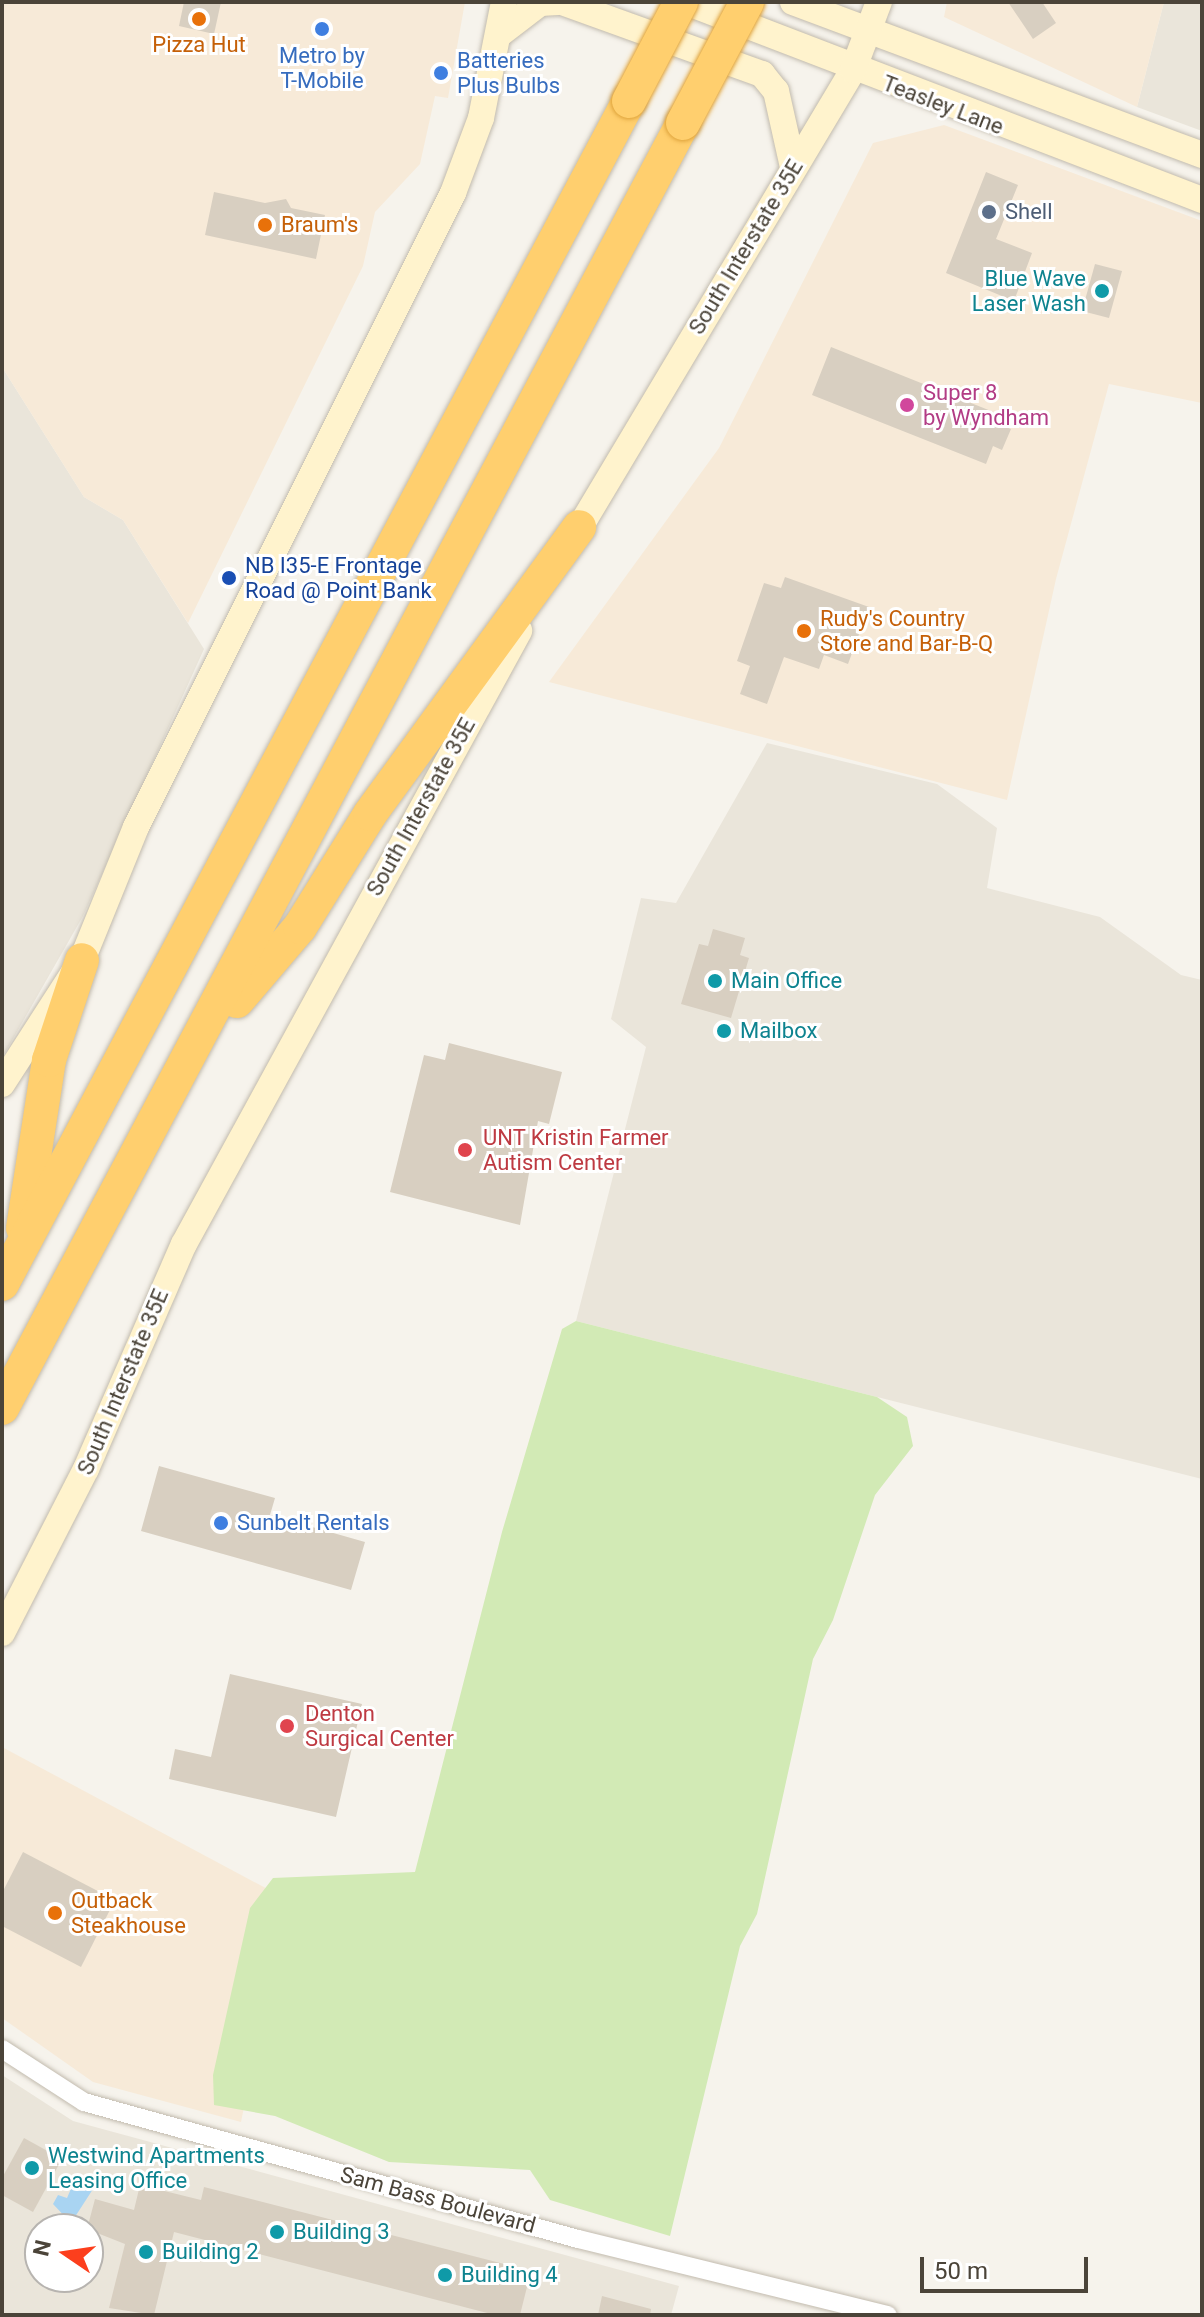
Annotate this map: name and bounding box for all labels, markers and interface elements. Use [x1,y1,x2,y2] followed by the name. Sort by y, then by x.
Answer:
[190,10,208,28] marker: Pizza Hut
[313,20,331,38] marker: Metro by T-Mobile
[152,32,246,58] place label: Pizza Hut
[279,42,365,94] place label: Metro by T-Mobile
[457,47,560,98] place label: Batteries Plus Bulbs
[432,64,450,82] marker: Batteries Plus Bulbs
[879,70,1007,140] street label: Teasley Lane
[683,155,809,339] street label: South Interstate 35E
[1005,199,1053,225] place label: Shell
[980,203,998,221] marker: Shell
[281,212,358,238] place label: Braum's
[256,216,274,234] marker: Braum's
[972,265,1086,316] place label: Blue Wave Laser Wash
[1093,282,1111,300] marker: Blue Wave Laser Wash
[923,379,1049,430] place label: Super 8 by Wyndham
[898,396,916,414] marker: Super 8 by Wyndham
[245,552,432,604] place label: NB I35-E Frontage Road @ Point Bank
[220,569,238,587] marker: NB I35-E Frontage Road @ Point Bank
[820,605,993,656] place label: Rudy's Country Store and Bar-B-Q
[795,622,813,640] marker: Rudy's Country Store and Bar-B-Q
[361,714,481,900] street label: South Interstate 35E
[731,968,842,994] place label: Main Office
[706,972,724,990] marker: Main Office
[740,1018,817,1044] place label: Mailbox
[715,1022,733,1040] marker: Mailbox
[483,1124,669,1176] place label: UNT Kristin Farmer Autism Center
[454,1139,476,1161] marker: UNT Kristin Farmer Autism Center
[72,1285,174,1479] street label: South Interstate 35E
[237,1510,390,1536] place label: Sunbelt Rentals
[212,1514,230,1532] marker: Sunbelt Rentals
[305,1700,454,1752] place label: Denton Surgical Center
[276,1715,298,1737] marker: Denton Surgical Center
[71,1887,186,1938] place label: Outback Steakhouse
[46,1904,64,1922] marker: Outback Steakhouse
[48,2142,265,2194] place label: Westwind Apartments Leasing Office
[23,2159,41,2177] marker: Westwind Apartments Leasing Office
[338,2161,538,2239] street label: Sam Bass Boulevard
[24,2213,104,2293] north arrow
[293,2219,390,2245] place label: Building 3
[268,2223,286,2241] marker: Building 3
[28,2238,56,2258] text: N
[162,2239,259,2265] place label: Building 2
[924,2241,1092,2291] scale bar
[137,2243,155,2261] marker: Building 2
[934,2257,988,2285] text: 50 m
[461,2262,558,2288] place label: Building 4
[436,2266,454,2284] marker: Building 4

